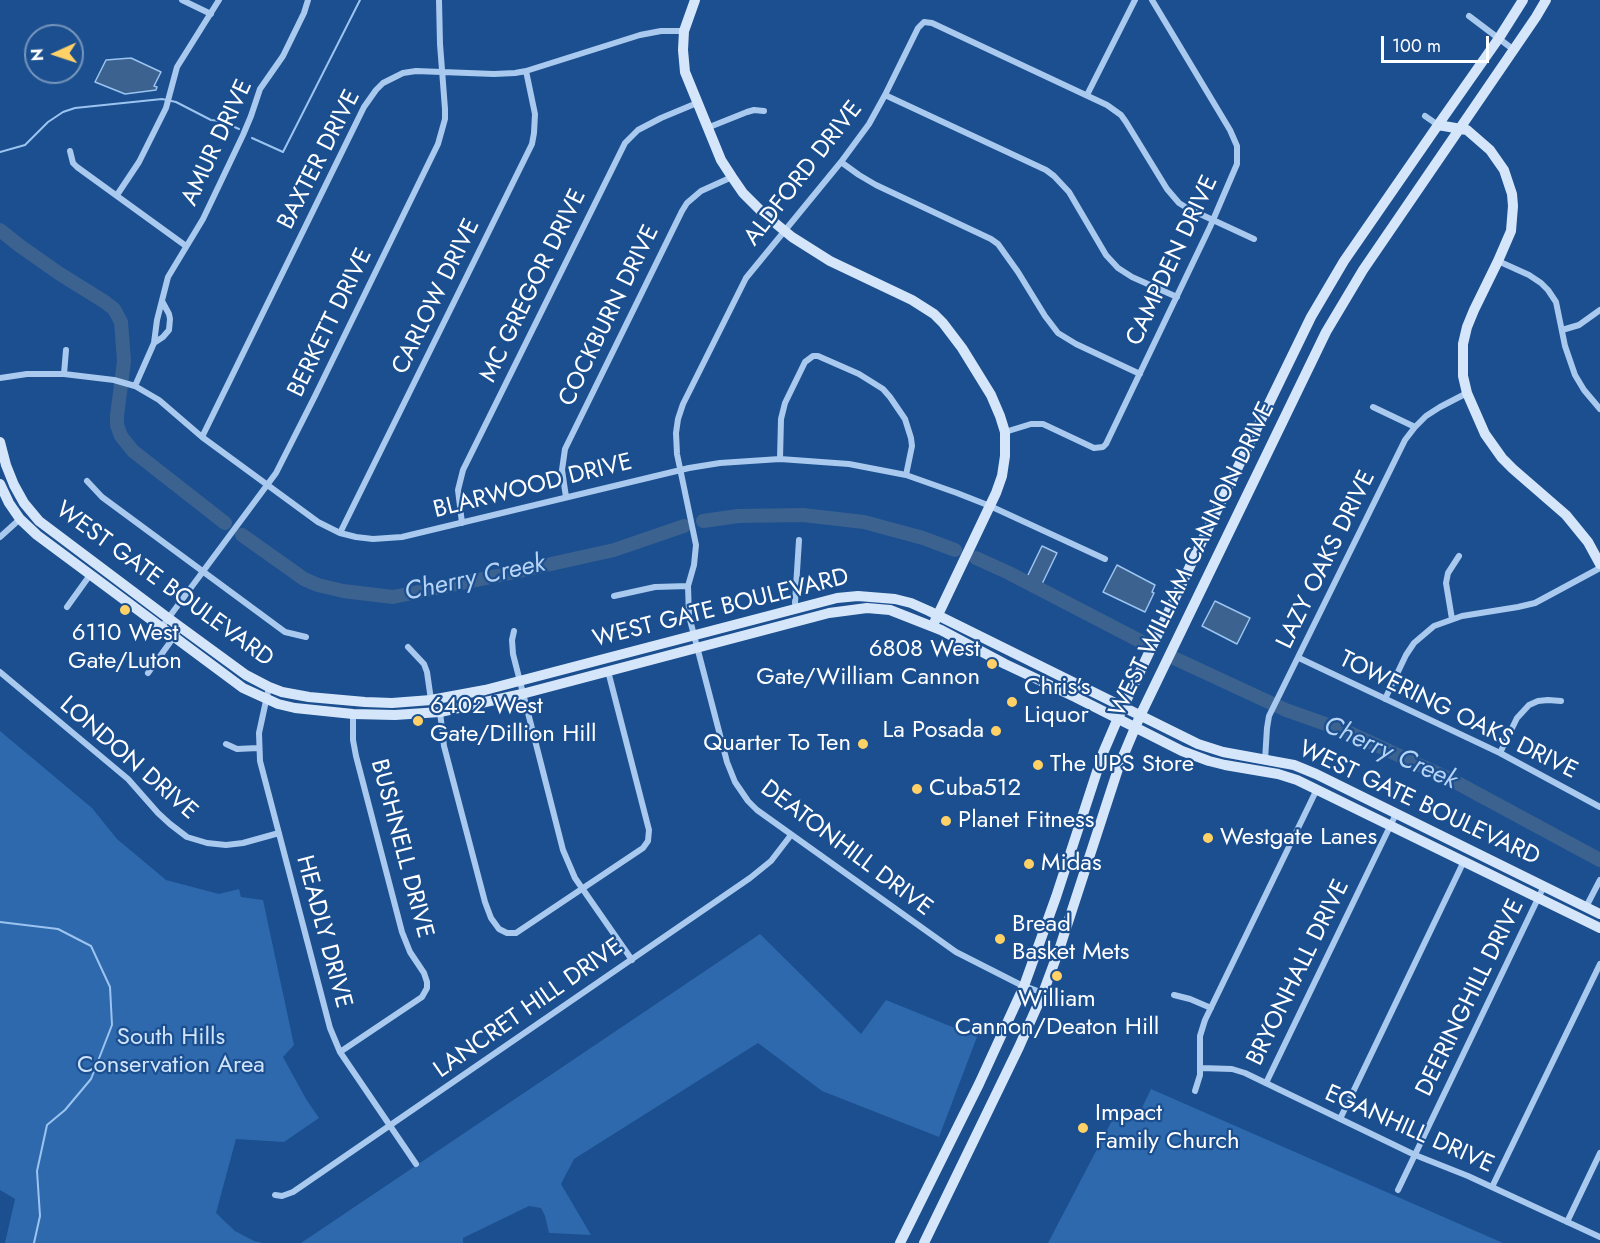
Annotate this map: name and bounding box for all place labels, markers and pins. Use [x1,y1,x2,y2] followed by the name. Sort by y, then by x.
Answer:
[118,603,132,617] marker: 6110 West Gate/Luton
[68,620,182,676] place label: 6110 West Gate/Luton
[756,636,980,692] place label: 6808 West Gate/William Cannon
[985,657,999,671] marker: 6808 West Gate/William Cannon
[1024,674,1090,730] place label: Chris’s Liquor
[430,693,597,749] place label: 6402 West Gate/Dillion Hill
[1005,695,1019,709] marker: Chris’s Liquor
[411,714,425,728] marker: 6402 West Gate/Dillion Hill
[882,717,984,745] place label: La Posada
[989,724,1003,738] marker: La Posada
[703,730,851,758] place label: Quarter To Ten
[856,737,870,751] marker: Quarter To Ten
[1050,751,1194,779] place label: The UPS Store
[1031,758,1045,772] marker: The UPS Store
[929,775,1021,803] place label: Cuba512
[910,782,924,796] marker: Cuba512
[958,807,1094,835] place label: Planet Fitness
[939,814,953,828] marker: Planet Fitness
[1220,824,1377,852] place label: Westgate Lanes
[1201,831,1215,845] marker: Westgate Lanes
[1041,850,1102,878] place label: Midas
[1022,857,1036,871] marker: Midas
[1012,911,1129,967] place label: Bread Basket Mets
[993,932,1007,946] marker: Bread Basket Mets
[1050,969,1064,983] marker: William Cannon/Deaton Hill
[955,986,1159,1042] place label: William Cannon/Deaton Hill
[1095,1100,1240,1156] place label: Impact Family Church
[1076,1121,1090,1135] marker: Impact Family Church

